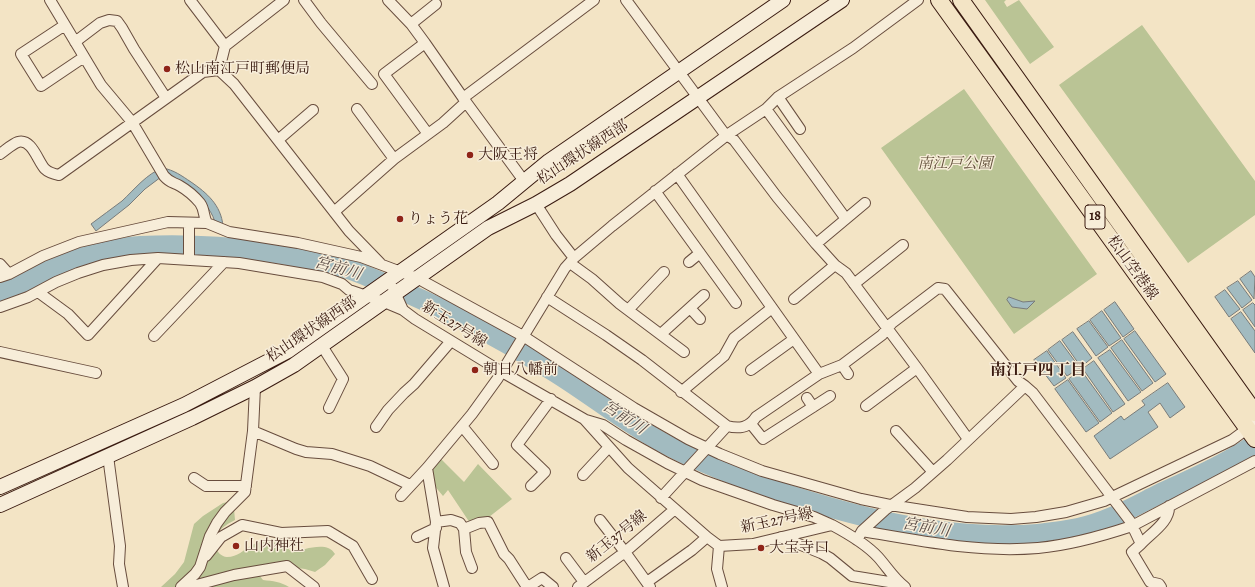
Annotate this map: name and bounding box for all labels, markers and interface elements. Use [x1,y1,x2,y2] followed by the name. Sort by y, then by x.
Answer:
[175,60,310,78] place label: 松山南江戸町郵便局
[162,64,172,74] marker: 松山南江戸町郵便局
[534,117,632,189] street label: 松山環状線西部
[478,146,538,164] place label: 大阪王将
[465,150,475,160] marker: 大阪王将
[918,155,992,173] park label: 南江戸公園
[1085,205,1105,229] road number: 18
[408,210,468,228] place label: りょう花
[395,214,405,224] marker: りょう花
[1103,232,1161,304] street label: 松山空港線
[312,253,364,285] water label: 宮前川
[263,293,361,367] street label: 松山環状線西部
[418,298,490,352] street label: 新玉27号線
[483,361,558,379] place label: 朝日八幡前
[990,361,1086,381] district label: 南江戸四丁目
[470,365,480,375] marker: 朝日八幡前
[599,397,649,439] water label: 宮前川
[739,505,815,537] street label: 新玉27号線
[583,507,651,567] street label: 新玉37号線
[901,514,951,542] water label: 宮前川
[244,537,304,555] place label: 山内神社
[769,539,829,557] place label: 大宝寺口
[231,541,241,551] marker: 山内神社
[756,543,766,553] marker: 大宝寺口

